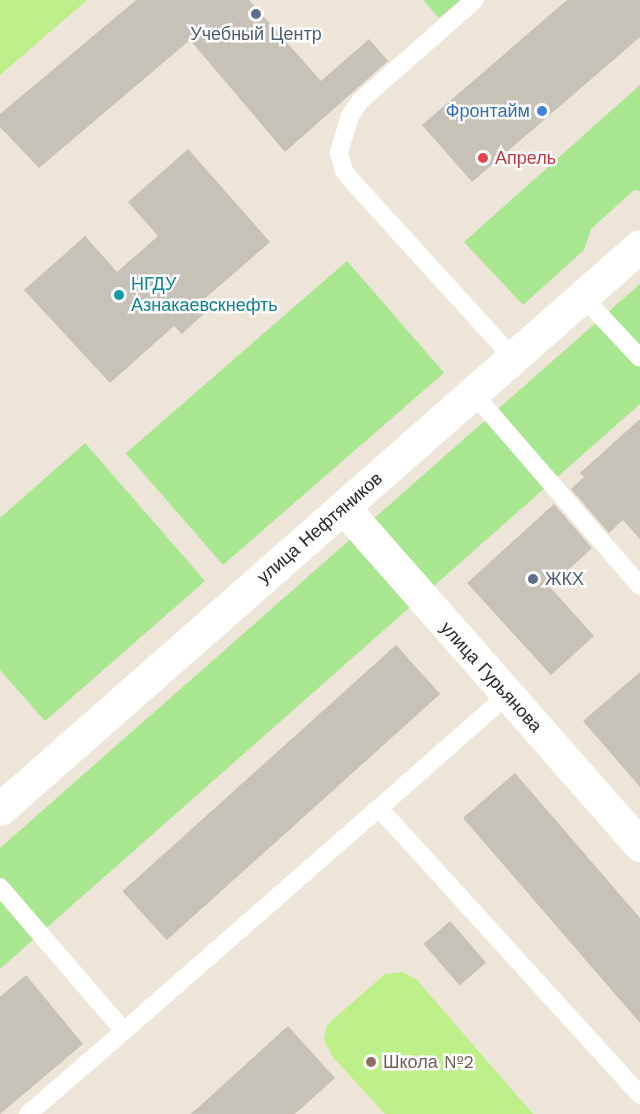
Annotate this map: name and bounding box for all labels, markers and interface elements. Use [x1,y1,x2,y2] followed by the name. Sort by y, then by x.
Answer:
[249,7,263,21] marker: Учебный Центр
[190,23,322,45] place label: Учебный Центр
[446,100,530,122] place label: Фронтайм
[535,104,549,118] marker: Фронтайм
[495,147,556,169] place label: Апрель
[476,151,490,165] marker: Апрель
[131,274,278,316] place label: НГДУ Азнакаевскнефть
[112,288,126,302] marker: НГДУ Азнакаевскнефть
[253,468,387,588] street label: улица Нефтяников
[545,568,584,590] place label: ЖКХ
[526,572,540,586] marker: ЖКХ
[436,617,546,737] street label: улица Гурьянова
[383,1051,474,1073] place label: Школа №2
[364,1055,378,1069] marker: Школа №2

